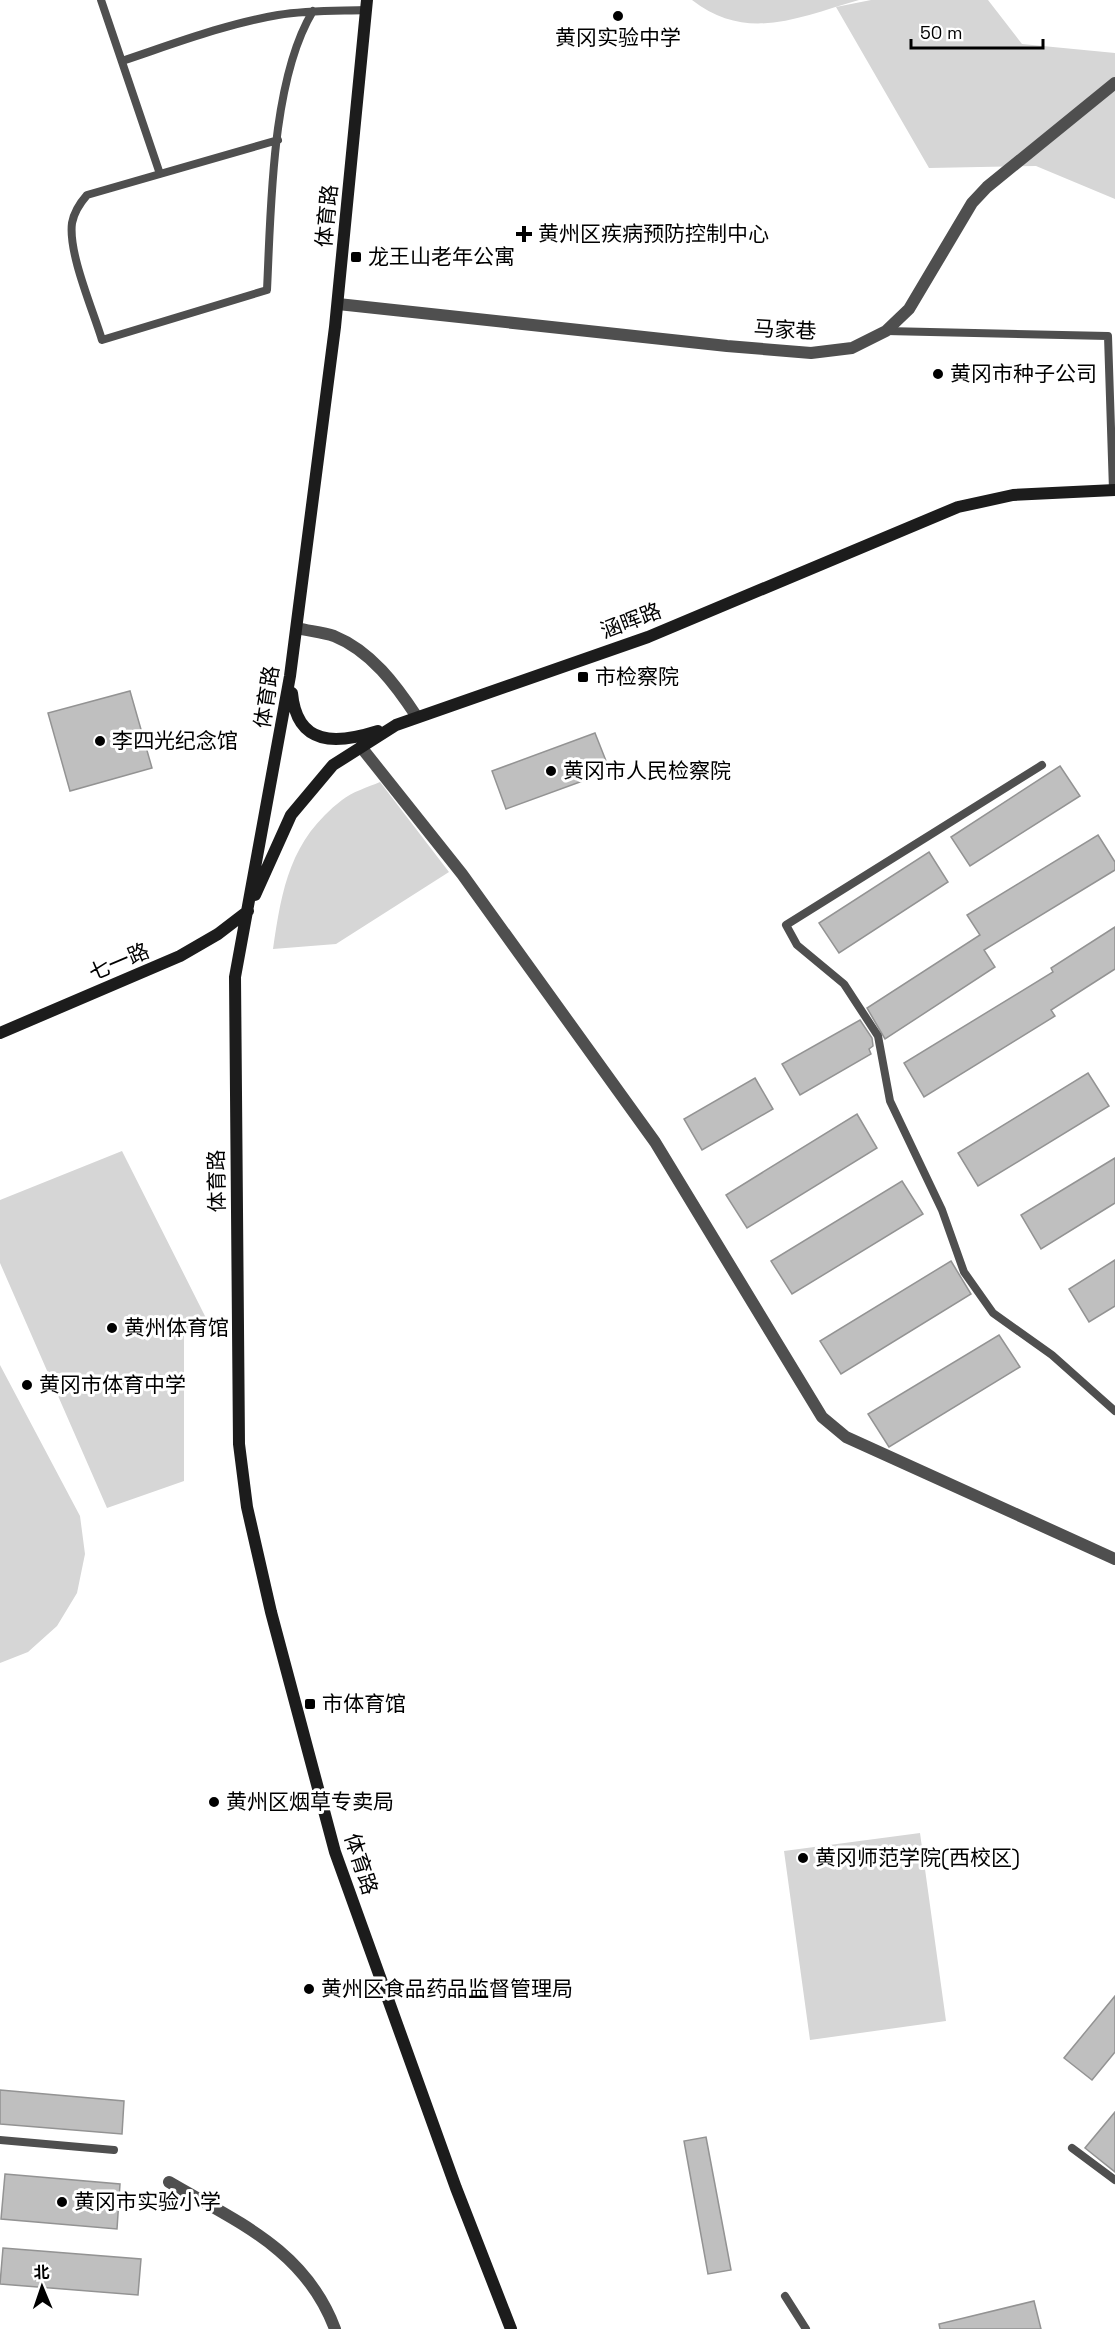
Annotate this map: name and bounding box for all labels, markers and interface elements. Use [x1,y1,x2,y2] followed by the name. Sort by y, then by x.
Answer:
[611,9,625,23] marker: 黄冈实验中学
[911,12,1043,50] scale bar
[920,21,962,44] text: 50 m
[555,24,681,51] place label: 黄冈实验中学
[310,183,343,249] street label: 体育路
[538,220,769,247] place label: 黄州区疾病预防控制中心
[515,225,533,243] marker: 黄州区疾病预防控制中心
[368,243,515,270] place label: 龙王山老年公寓
[349,250,363,264] marker: 龙王山老年公寓
[753,314,817,345] street label: 马家巷
[950,360,1097,387] place label: 黄冈市种子公司
[931,367,945,381] marker: 黄冈市种子公司
[597,597,665,644] street label: 涵晖路
[595,663,679,690] place label: 市检察院
[248,664,285,730] street label: 体育路
[576,670,590,684] marker: 市检察院
[112,727,238,754] place label: 李四光纪念馆
[93,734,107,748] marker: 李四光纪念馆
[563,757,731,784] place label: 黄冈市人民检察院
[544,764,558,778] marker: 黄冈市人民检察院
[85,937,153,986] street label: 七一路
[202,1149,231,1213] street label: 体育路
[124,1314,229,1341] place label: 黄州体育馆
[105,1321,119,1335] marker: 黄州体育馆
[39,1371,186,1398] place label: 黄冈市体育中学
[20,1378,34,1392] marker: 黄冈市体育中学
[322,1690,406,1717] place label: 市体育馆
[303,1697,317,1711] marker: 市体育馆
[226,1788,394,1815] place label: 黄州区烟草专卖局
[207,1795,221,1809] marker: 黄州区烟草专卖局
[339,1830,384,1898] street label: 体育路
[815,1844,1020,1871] place label: 黄冈师范学院(西校区)
[796,1851,810,1865] marker: 黄冈师范学院(西校区)
[321,1975,573,2002] place label: 黄州区食品药品监督管理局
[302,1982,316,1996] marker: 黄州区食品药品监督管理局
[74,2188,221,2215] place label: 黄冈市实验小学
[55,2195,69,2209] marker: 黄冈市实验小学
[12,2257,72,2317] north arrow
[33,2262,50,2283] text: 北

